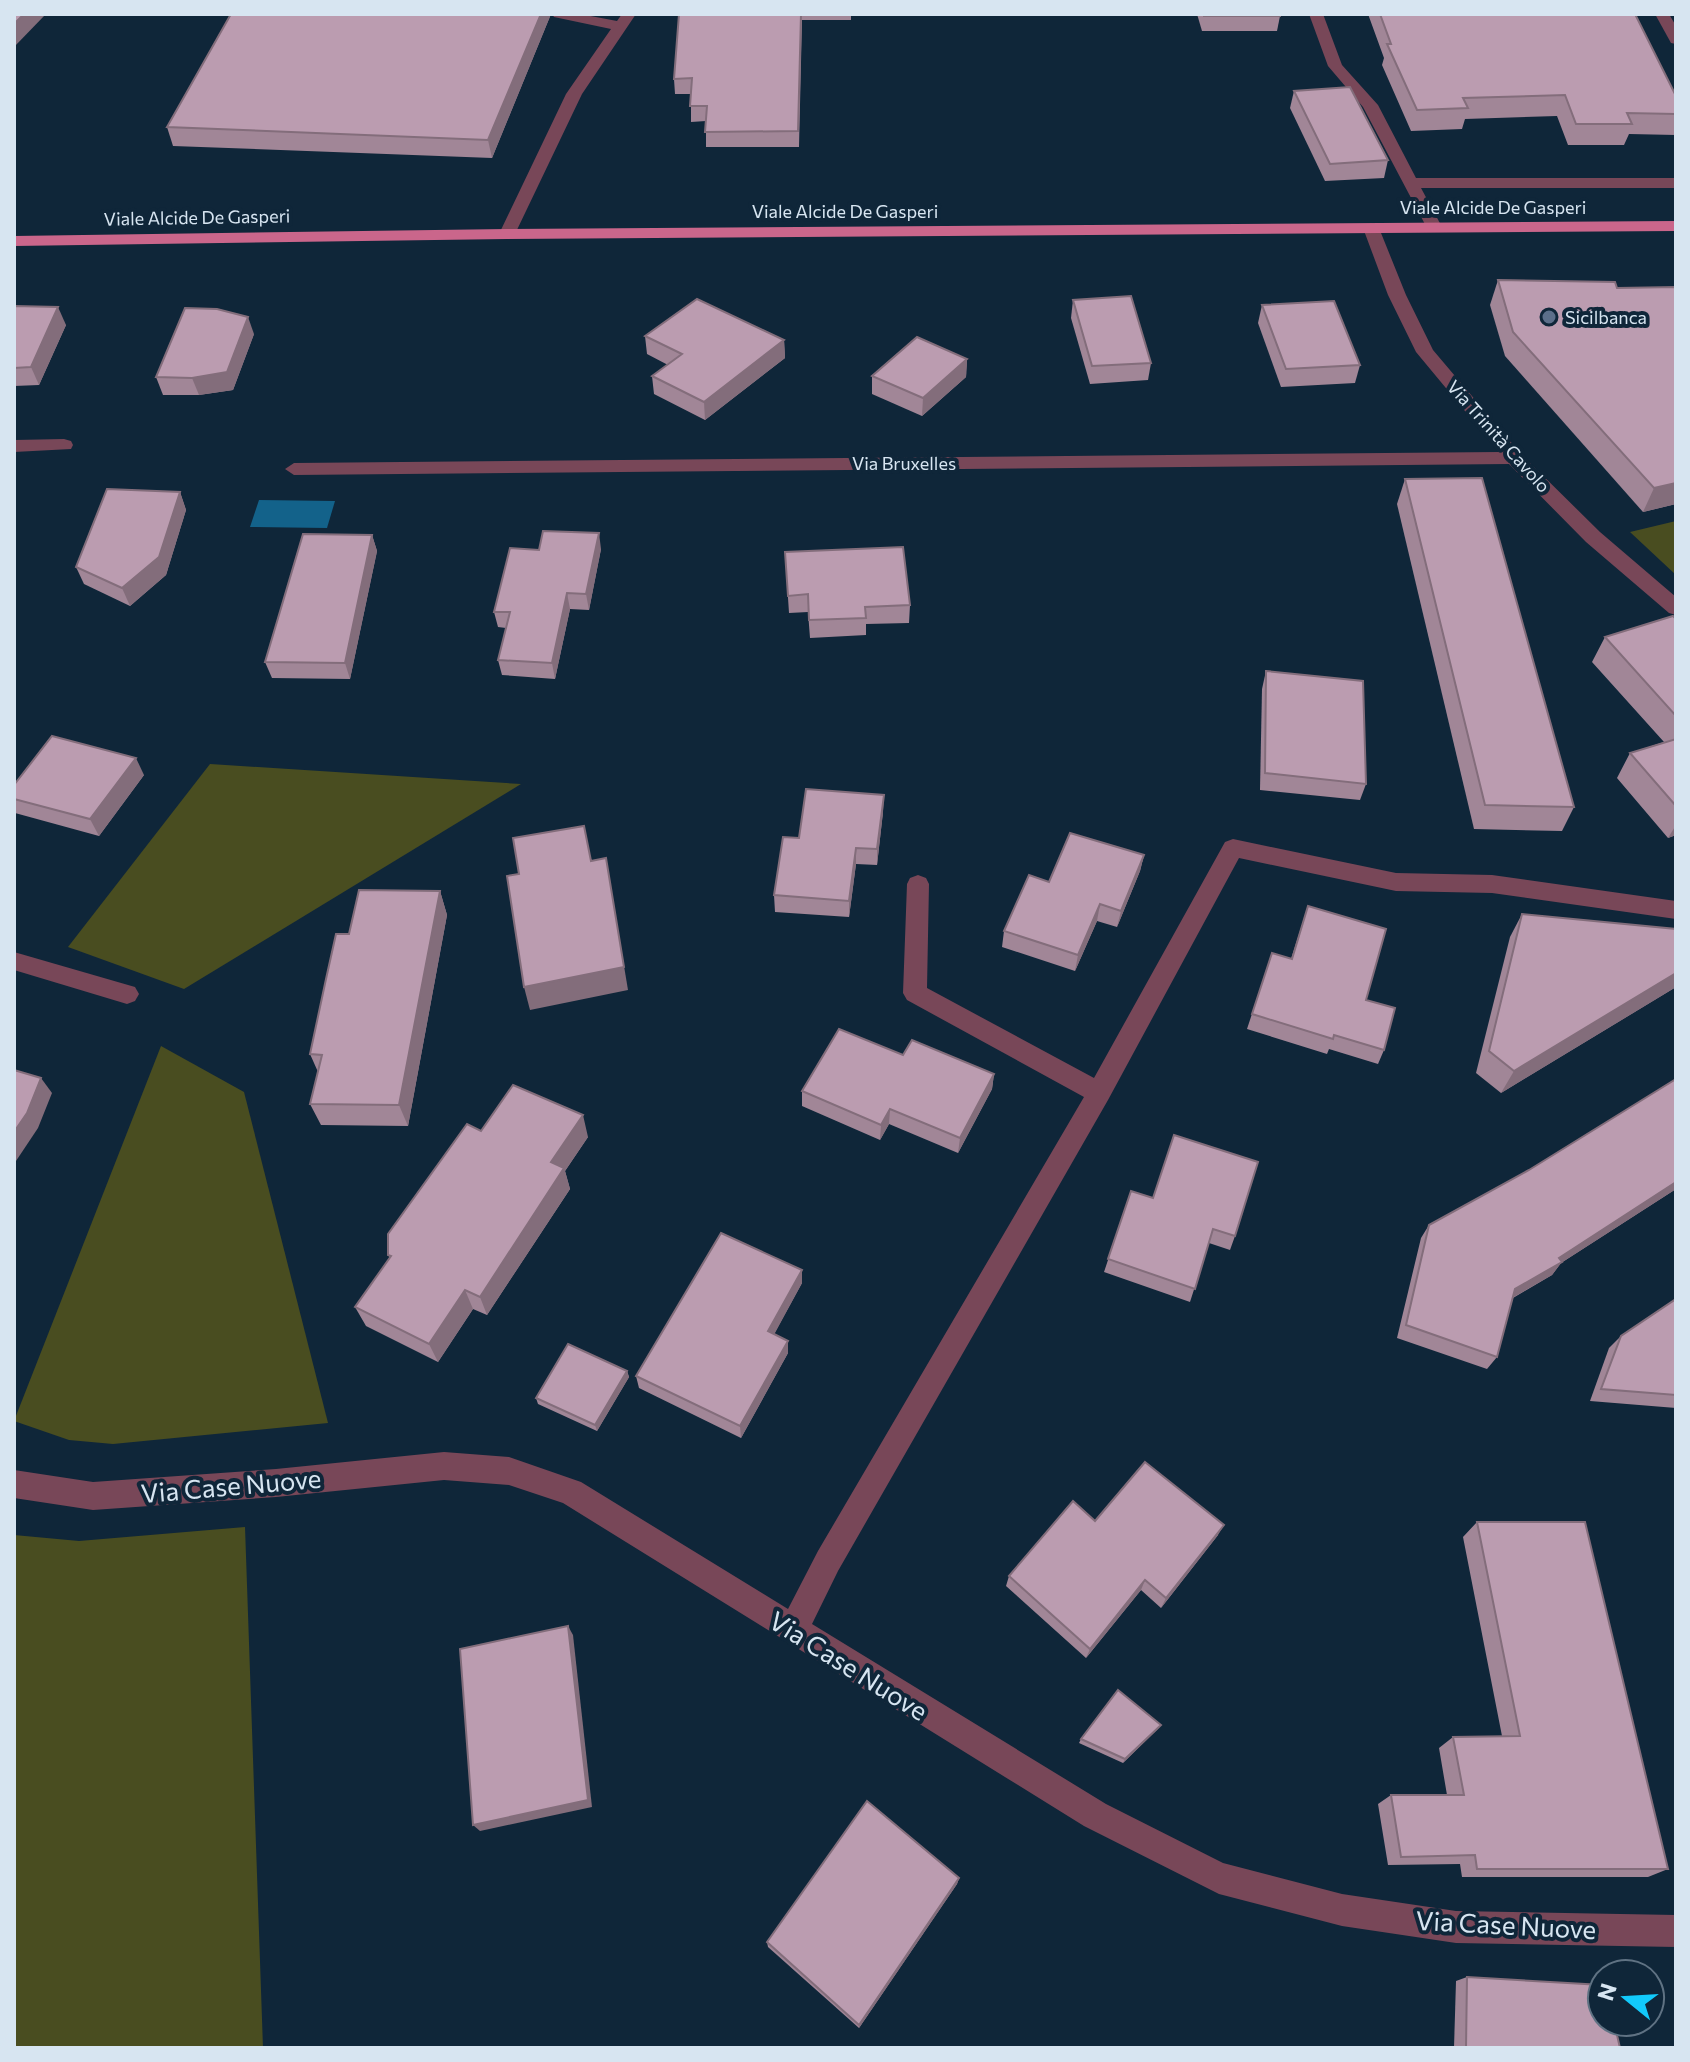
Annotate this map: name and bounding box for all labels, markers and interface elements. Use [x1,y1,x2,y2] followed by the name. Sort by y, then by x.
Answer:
[1400,196,1586,218] street label: Viale Alcide De Gasperi
[752,200,938,222] street label: Viale Alcide De Gasperi
[103,204,291,230] street label: Viale Alcide De Gasperi
[1565,306,1647,328] place label: Sicilbanca
[1540,308,1558,326] marker: Sicilbanca
[1443,375,1555,497] street label: Via Trinità Cavolo
[852,452,956,474] street label: Via Bruxelles
[140,1462,322,1508] street label: Via Case Nuove
[764,1604,934,1726] street label: Via Case Nuove
[1415,1904,1597,1944] street label: Via Case Nuove
[1586,1958,1666,2038] north arrow
[1591,1980,1622,2004] text: N

